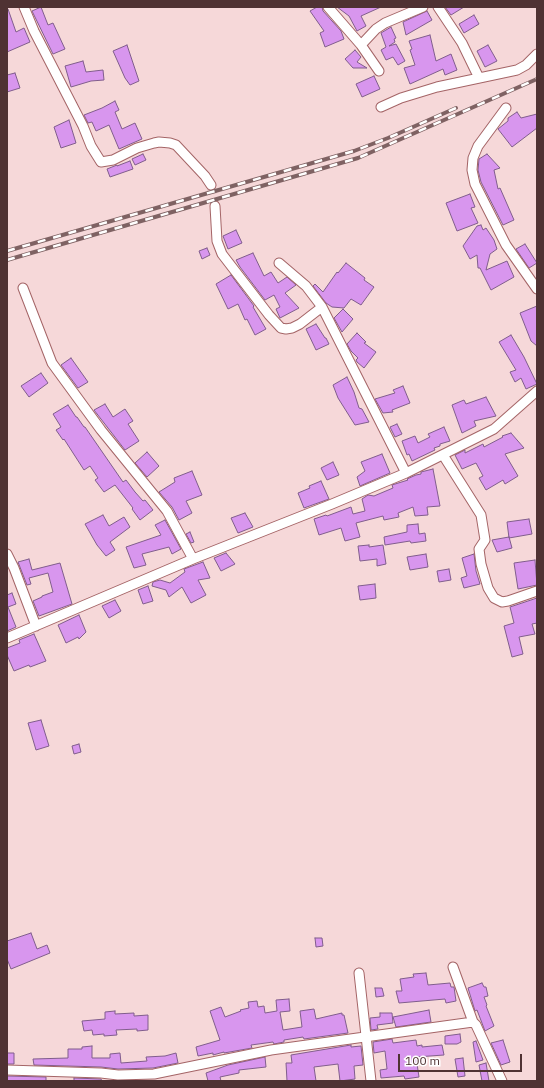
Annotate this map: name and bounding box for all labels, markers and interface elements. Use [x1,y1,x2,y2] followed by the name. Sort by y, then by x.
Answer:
[400,1046,524,1072] scale bar
[405,1053,440,1068] text: 100 m

